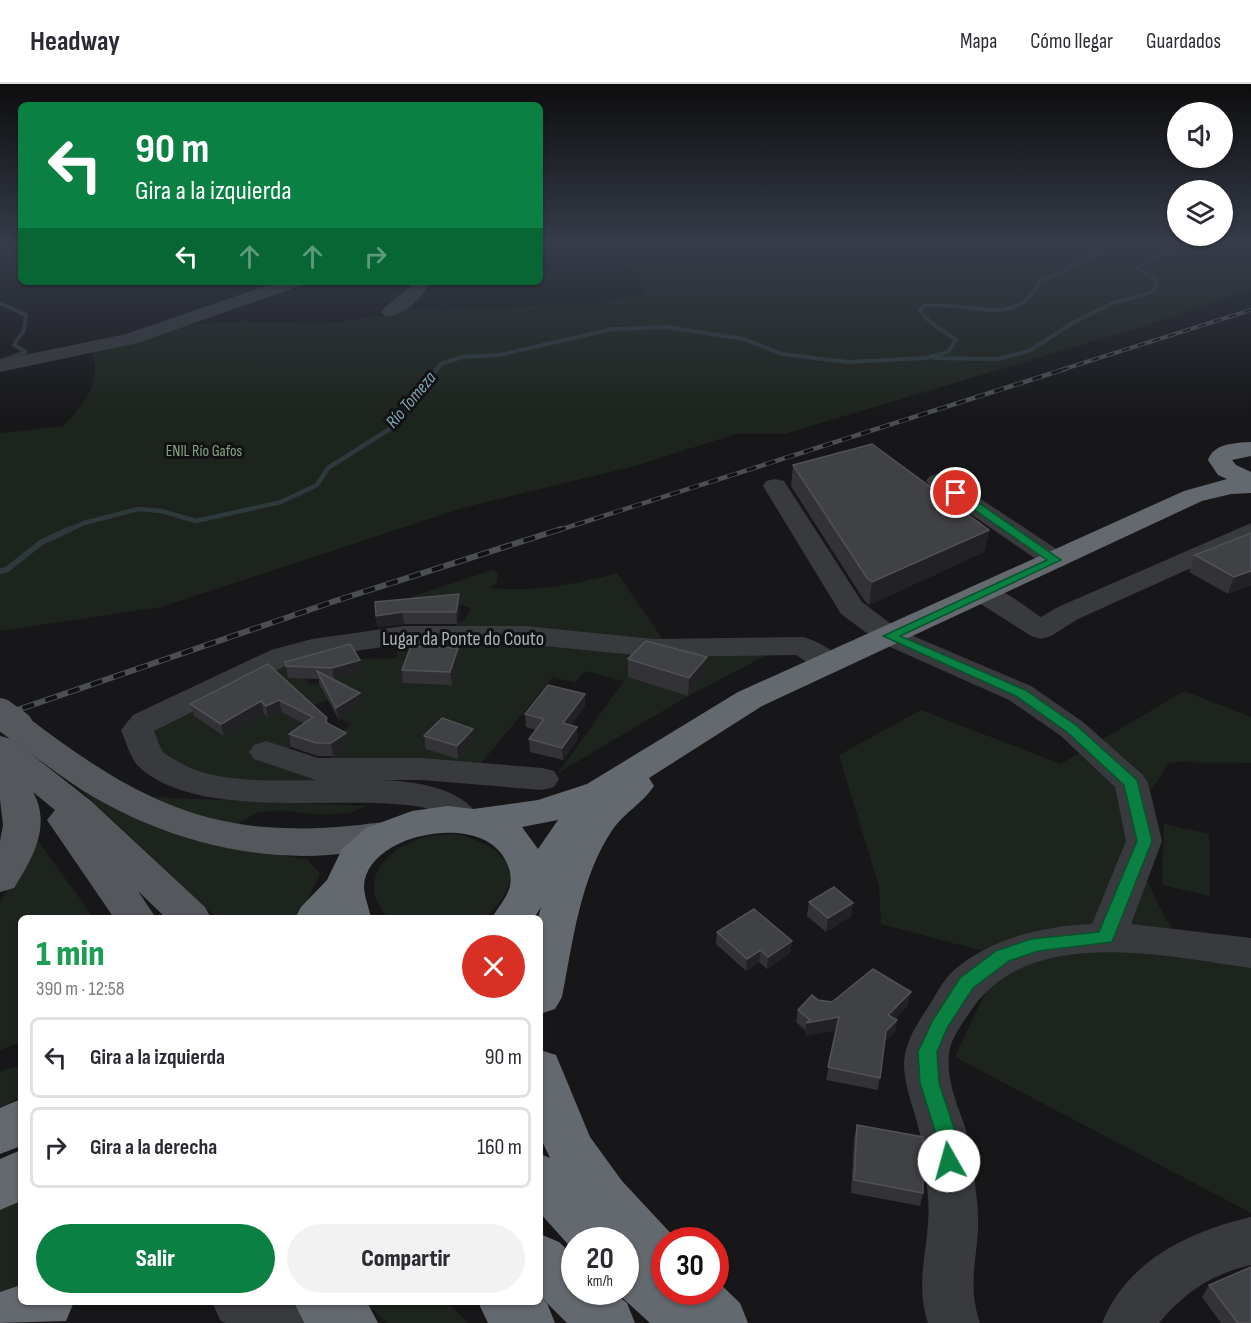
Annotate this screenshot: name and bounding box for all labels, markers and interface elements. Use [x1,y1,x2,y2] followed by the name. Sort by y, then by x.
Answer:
[30,25,120,58] text: Headway
[960,29,997,54] text: Mapa
[1030,29,1113,54] text: Cómo llegar
[1146,29,1221,54] text: Guardados
[1167,102,1233,246] map controls
[1167,102,1233,168] button: sound
[135,124,209,175] text: 90 m
[36,126,114,204] icon: left
[135,175,292,207] text: Gira a la izquierda
[1167,180,1233,246] button: layers
[170,240,203,273] icon: left
[233,240,266,273] icon: ahead
[296,240,329,273] icon: ahead
[359,240,392,273] icon: right
[382,367,441,432] water label: Río Tomeza
[166,442,243,461] park label: ENIL Río Gafos
[930,467,981,518] pin
[939,476,972,509] icon: arrive
[382,627,544,651] street label: Lugar da Ponte do Couto
[36,933,104,976] text: 1 min
[462,935,525,998] button: close
[36,977,125,1001] text: 390 m · 12:58
[39,1041,72,1074] icon: left
[90,1044,225,1071] text: Gira a la izquierda
[485,1044,522,1071] text: 90 m
[917,1129,981,1193] position arrow
[39,1131,72,1164] icon: right
[90,1134,217,1161] text: Gira a la derecha
[477,1134,522,1161] text: 160 m
[36,1224,275,1293] button: Salir
[287,1224,525,1293] button: Compartir
[651,1227,729,1305] speed limit sign: 30
[586,1241,614,1277] text: 20
[587,1272,613,1291] text: km/h

